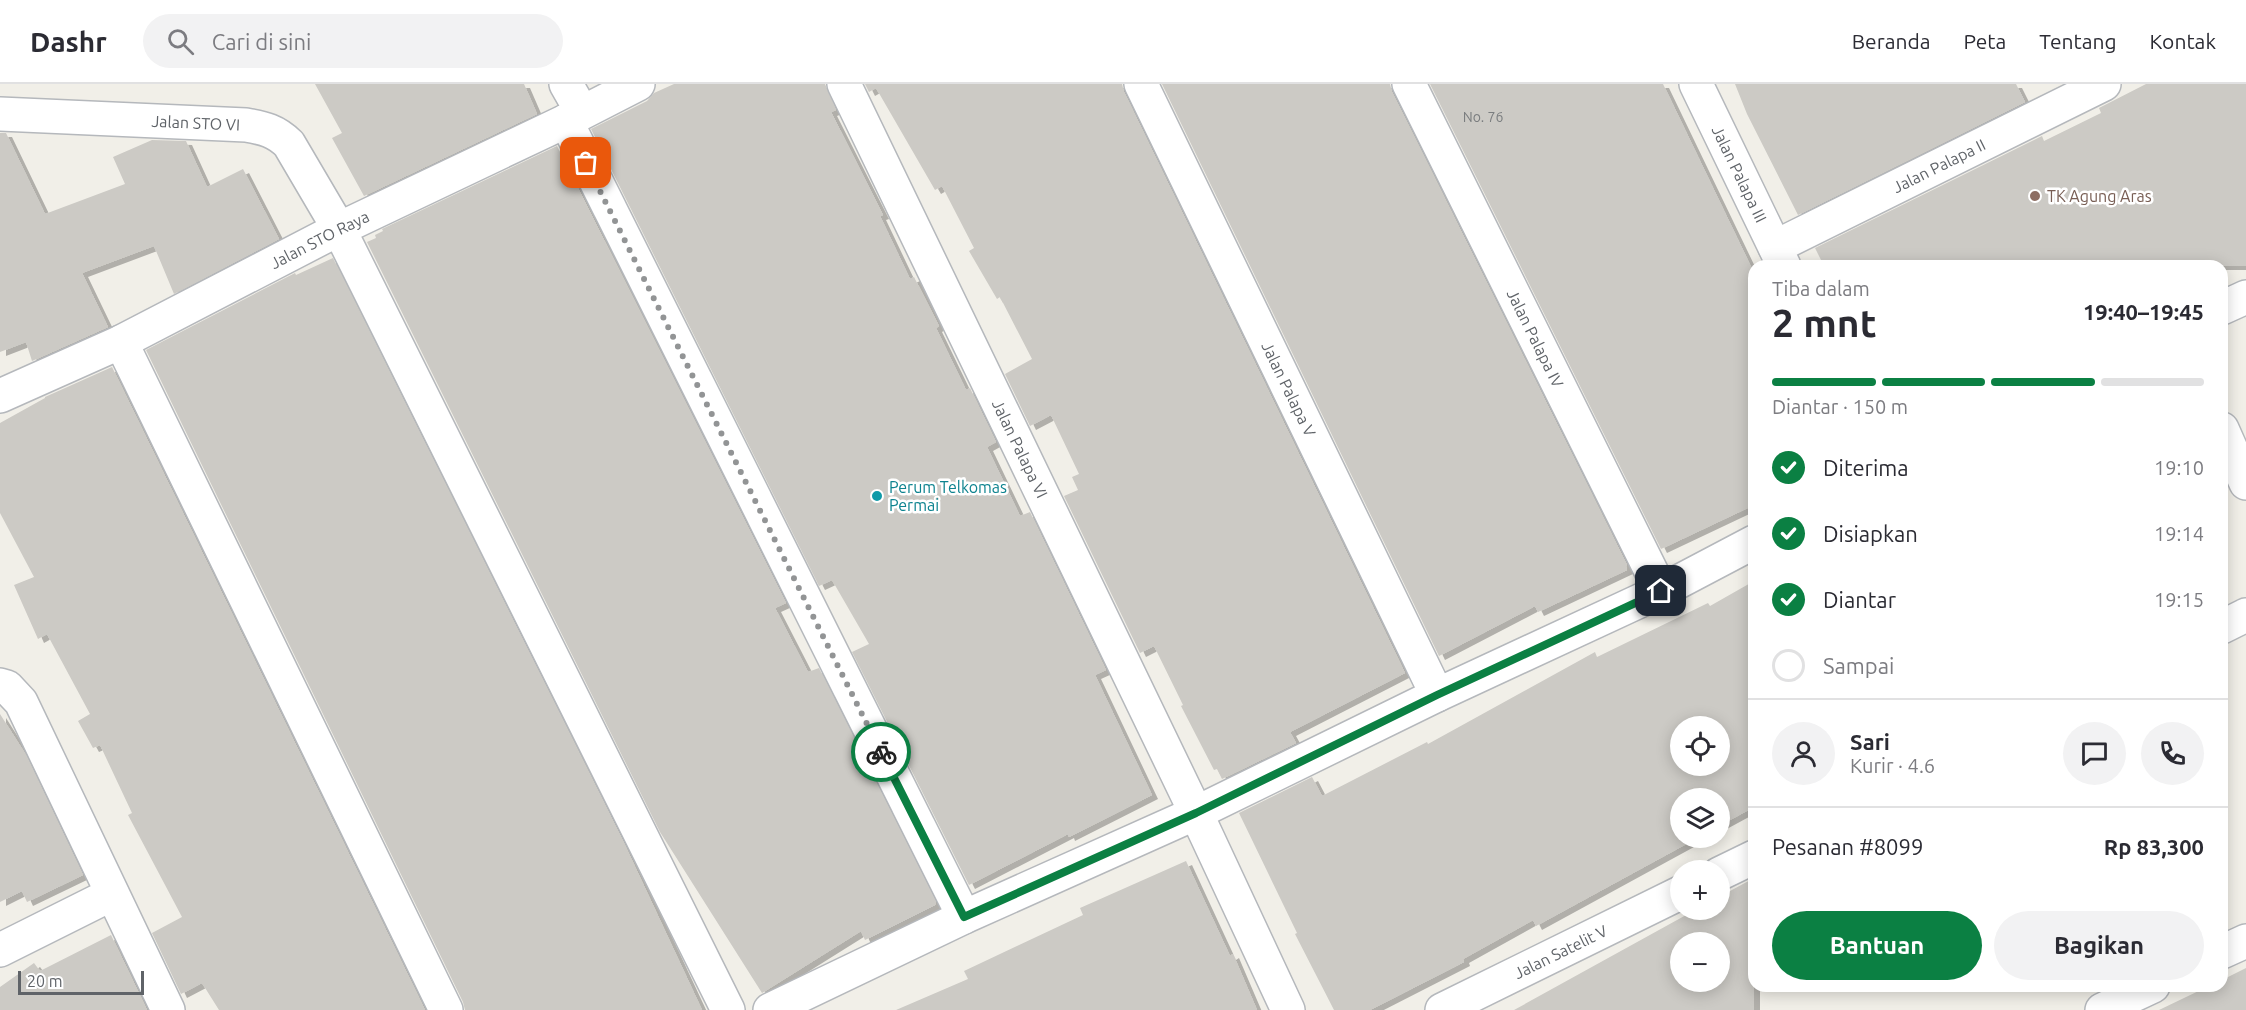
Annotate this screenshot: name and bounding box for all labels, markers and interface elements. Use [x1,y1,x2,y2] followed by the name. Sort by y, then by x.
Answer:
[143,14,563,68] search box
[164,25,197,58] icon: search
[30,26,107,57] text: Dashr
[212,29,311,54] text: Cari di sini
[1852,29,1931,53] text: Beranda
[1964,29,2006,53] text: Peta
[2039,29,2117,53] text: Tentang
[2150,29,2216,53] text: Kontak
[1463,109,1503,125] house number: No. 76
[151,112,241,134] street label: Jalan STO VI
[1709,123,1771,225] street label: Jalan Palapa III
[1890,135,1988,196] street label: Jalan Palapa II
[560,137,611,188] pin
[569,146,602,179] icon: bag
[2047,187,2152,205] place label: TK Agung Aras
[2028,189,2042,203] marker: TK Agung Aras
[267,207,372,272] street label: Jalan STO Raya
[1772,277,1870,300] text: Tiba dalam
[1504,286,1567,390] street label: Jalan Palapa IV
[2083,299,2204,324] text: 19:40–19:45
[1772,301,1876,344] text: 2 mnt
[1258,339,1319,439] street label: Jalan Palapa V
[1772,395,1908,418] text: Diantar · 150 m
[989,397,1051,501] street label: Jalan Palapa VI
[1772,451,1805,484] icon: check
[1823,455,1909,480] text: Diterima
[2154,456,2204,479] text: 19:10
[889,478,1007,514] place label: Perum Telkomas Permai
[870,489,884,503] marker: Perum Telkomas Permai
[1772,517,1805,550] icon: check
[1823,521,1918,546] text: Disiapkan
[2154,522,2204,545] text: 19:14
[1635,565,1686,616] pin
[1644,574,1677,607] icon: home
[1772,583,1805,616] icon: check
[1823,587,1896,612] text: Diantar
[2154,588,2204,611] text: 19:15
[1823,653,1894,678] text: Sampai
[1670,716,1730,992] map controls
[1670,716,1730,776] button: locate
[851,722,911,782] courier
[1772,722,1835,785] button: person
[2063,722,2126,785] button: chat
[2141,722,2204,785] button: phone
[1850,729,1890,754] text: Sari
[865,736,898,769] icon: bike
[1850,754,1935,777] text: Kurir · 4.6
[1670,788,1730,848] button: layers
[1772,834,1923,859] text: Pesanan #8099
[2104,834,2204,859] text: Rp 83,300
[1670,860,1730,920] button: +
[1772,911,1982,980] button: Bantuan
[1994,911,2204,980] button: Bagikan
[1511,921,1610,982] street label: Jalan Satelit V
[1670,932,1730,992] button: −
[18,968,144,996] scale bar
[27,972,63,990] text: 20 m

